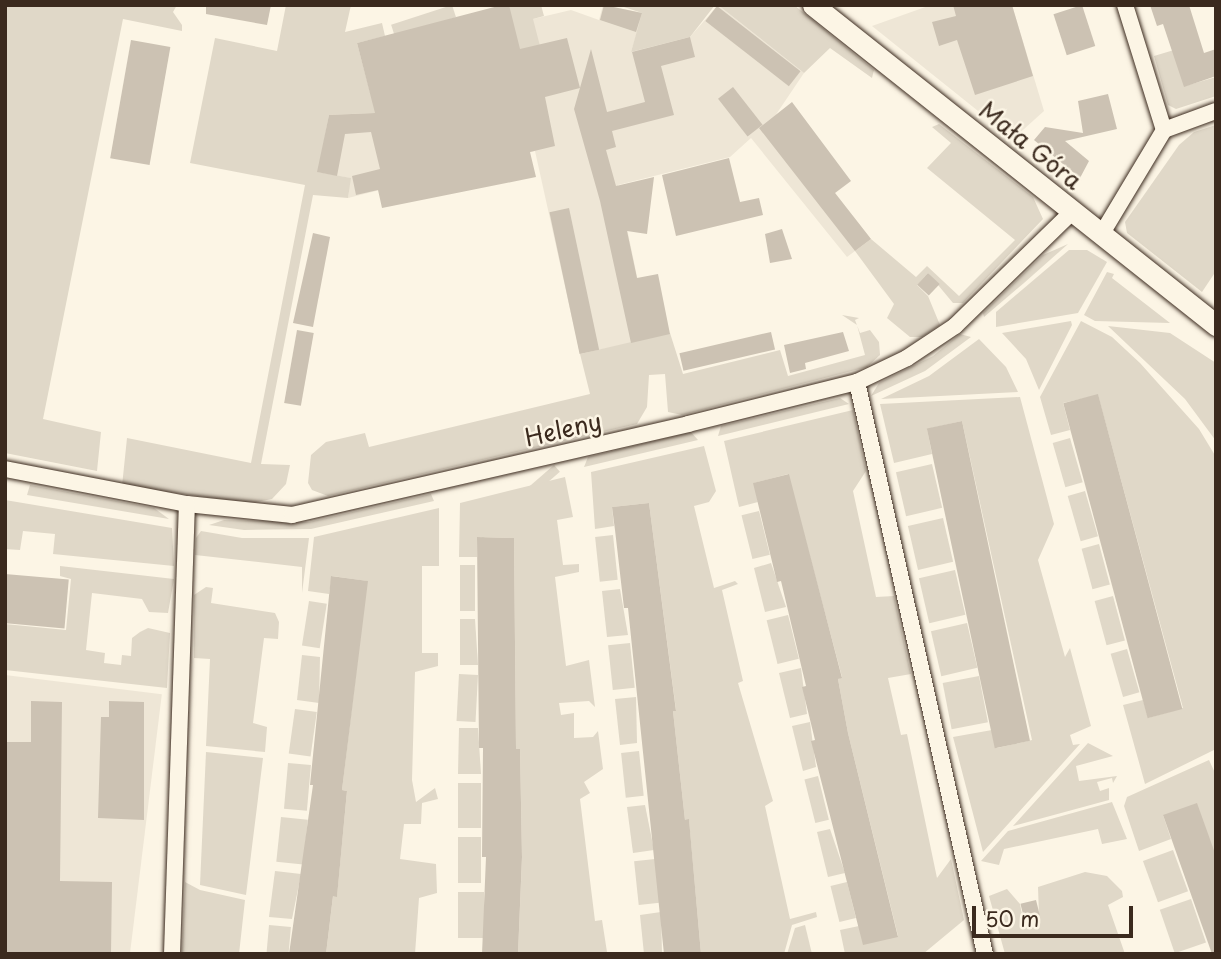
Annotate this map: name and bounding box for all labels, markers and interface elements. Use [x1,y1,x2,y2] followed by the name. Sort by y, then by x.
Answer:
[973,95,1089,195] street label: Mała Góra
[522,406,604,452] street label: Heleny
[976,892,1137,936] scale bar
[985,902,1039,934] text: 50 m

